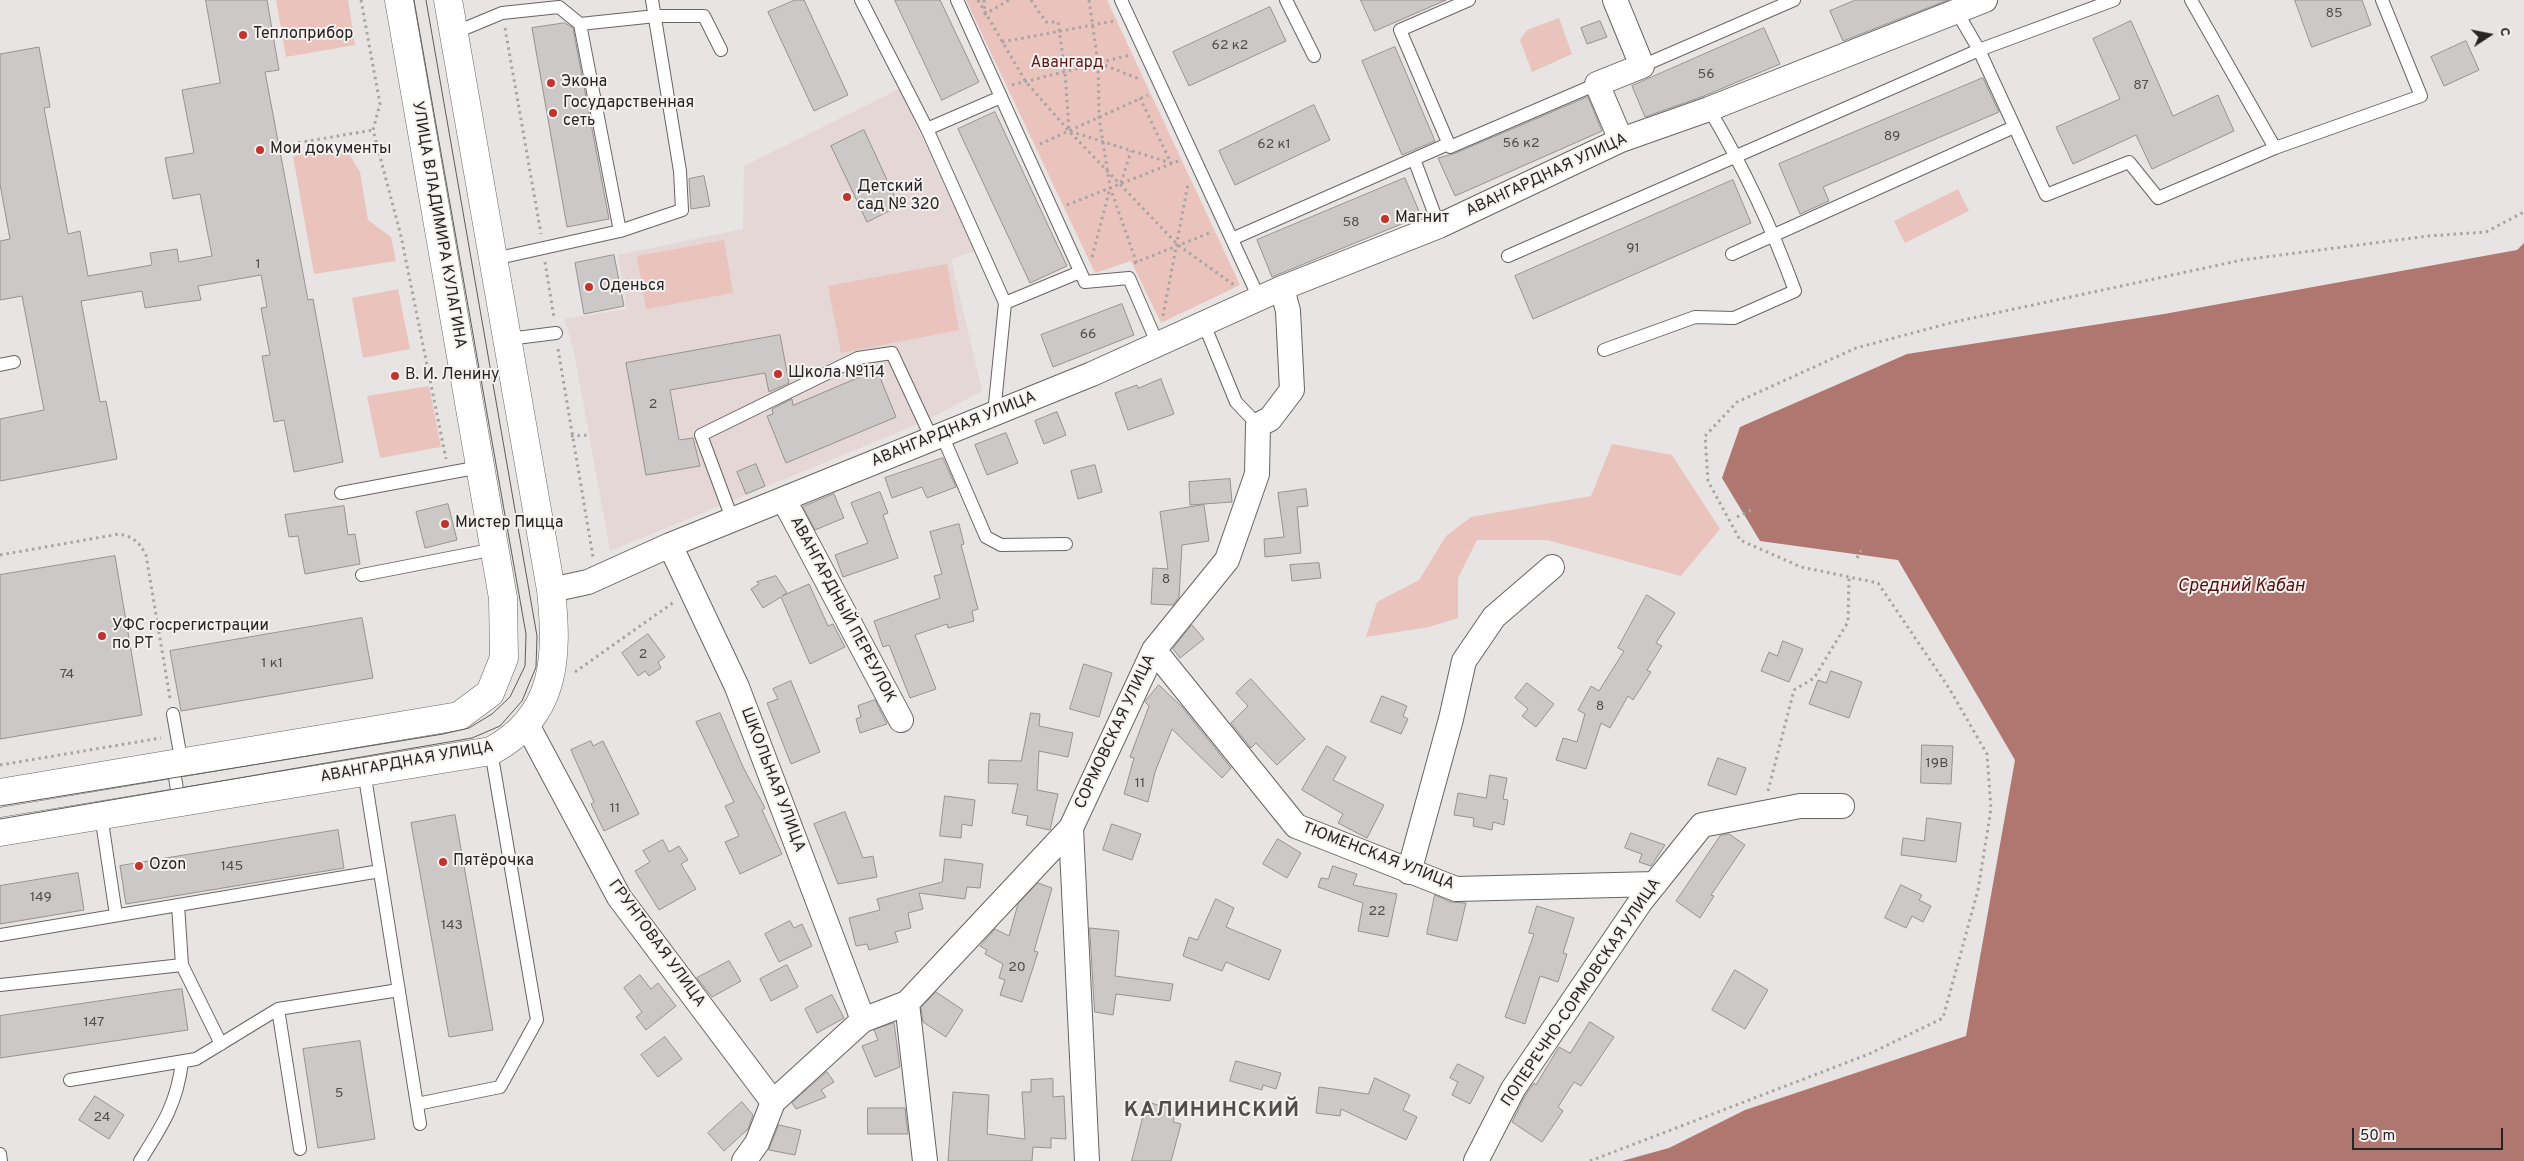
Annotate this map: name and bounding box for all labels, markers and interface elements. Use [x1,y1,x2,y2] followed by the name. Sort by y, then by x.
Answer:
[2325,6,2343,22] house number: 85
[2464,10,2514,60] north arrow
[253,25,353,45] place label: Теплоприбор
[2495,26,2513,38] text: С
[237,29,249,41] marker: Теплоприбор
[1212,38,1248,54] house number: 62 к2
[1031,54,1103,74] park label: Авангард
[1697,67,1715,83] house number: 56
[561,73,607,93] place label: Экона
[545,77,557,89] marker: Экона
[2133,78,2149,94] house number: 87
[563,94,694,132] place label: Государственная сеть
[407,100,469,350] street label: УЛИЦА ВЛАДИМИРА КУЛАГИНА
[547,107,559,119] marker: Государственная сеть
[1884,129,1900,145] house number: 89
[1463,130,1631,222] street label: АВАНГАРДНАЯ УЛИЦА
[1503,136,1539,152] house number: 56 к2
[1257,137,1291,153] house number: 62 к1
[270,140,391,160] place label: Мои документы
[254,144,266,156] marker: Мои документы
[857,178,940,216] place label: Детский сад № 320
[841,191,853,203] marker: Детский сад № 320
[1395,209,1449,229] place label: Магнит
[1379,213,1391,225] marker: Магнит
[1342,215,1360,231] house number: 58
[1626,241,1640,257] house number: 91
[255,257,261,273] house number: 1
[599,277,665,297] place label: Оденься
[583,281,595,293] marker: Оденься
[1080,327,1096,343] house number: 66
[788,364,885,384] place label: Школа №114
[405,366,500,386] place label: В. И. Ленину
[772,368,784,380] marker: Школа №114
[389,370,401,382] marker: В. И. Ленину
[869,388,1039,472] street label: АВАНГАРДНАЯ УЛИЦА
[649,397,657,413] house number: 2
[455,514,563,534] place label: Мистер Пицца
[785,514,899,706] street label: АВАНГАРДНЫЙ ПЕРЕУЛОК
[439,518,451,530] marker: Мистер Пицца
[1162,572,1170,588] house number: 8
[2177,576,2305,598] water label: Средний Кабан
[112,617,269,655] place label: УФС госрегистрации по РТ
[96,630,108,642] marker: УФС госрегистрации по РТ
[639,647,647,663] house number: 2
[1072,651,1160,813] street label: СОРМОВСКАЯ УЛИЦА
[261,656,283,672] house number: 1 к1
[60,667,74,683] house number: 74
[1596,699,1604,715] house number: 8
[736,705,808,855] street label: ШКОЛЬНАЯ УЛИЦА
[319,738,495,788] street label: АВАНГАРДНАЯ УЛИЦА
[1926,756,1948,772] house number: 19В
[1135,776,1145,792] house number: 11
[610,801,620,817] house number: 11
[1299,819,1457,895] street label: ТЮМЕНСКАЯ УЛИЦА
[453,852,534,872] place label: Пятёрочка
[149,856,186,876] place label: Ozon
[437,856,449,868] marker: Пятёрочка
[221,859,243,875] house number: 145
[133,860,145,872] marker: Ozon
[1498,875,1666,1111] street label: ПОПЕРЕЧНО-СОРМОВСКАЯ УЛИЦА
[603,877,709,1011] street label: ГРУНТОВАЯ УЛИЦА
[30,890,52,906] house number: 149
[1368,904,1386,920] house number: 22
[441,918,463,934] house number: 143
[1008,960,1026,976] house number: 20
[84,1015,104,1031] house number: 147
[335,1086,343,1102] house number: 5
[1122,1099,1302,1125] district label: КАЛИНИНСКИЙ
[93,1110,111,1126] house number: 24
[2354,1118,2505,1150] scale bar
[2360,1127,2395,1146] text: 50 m

